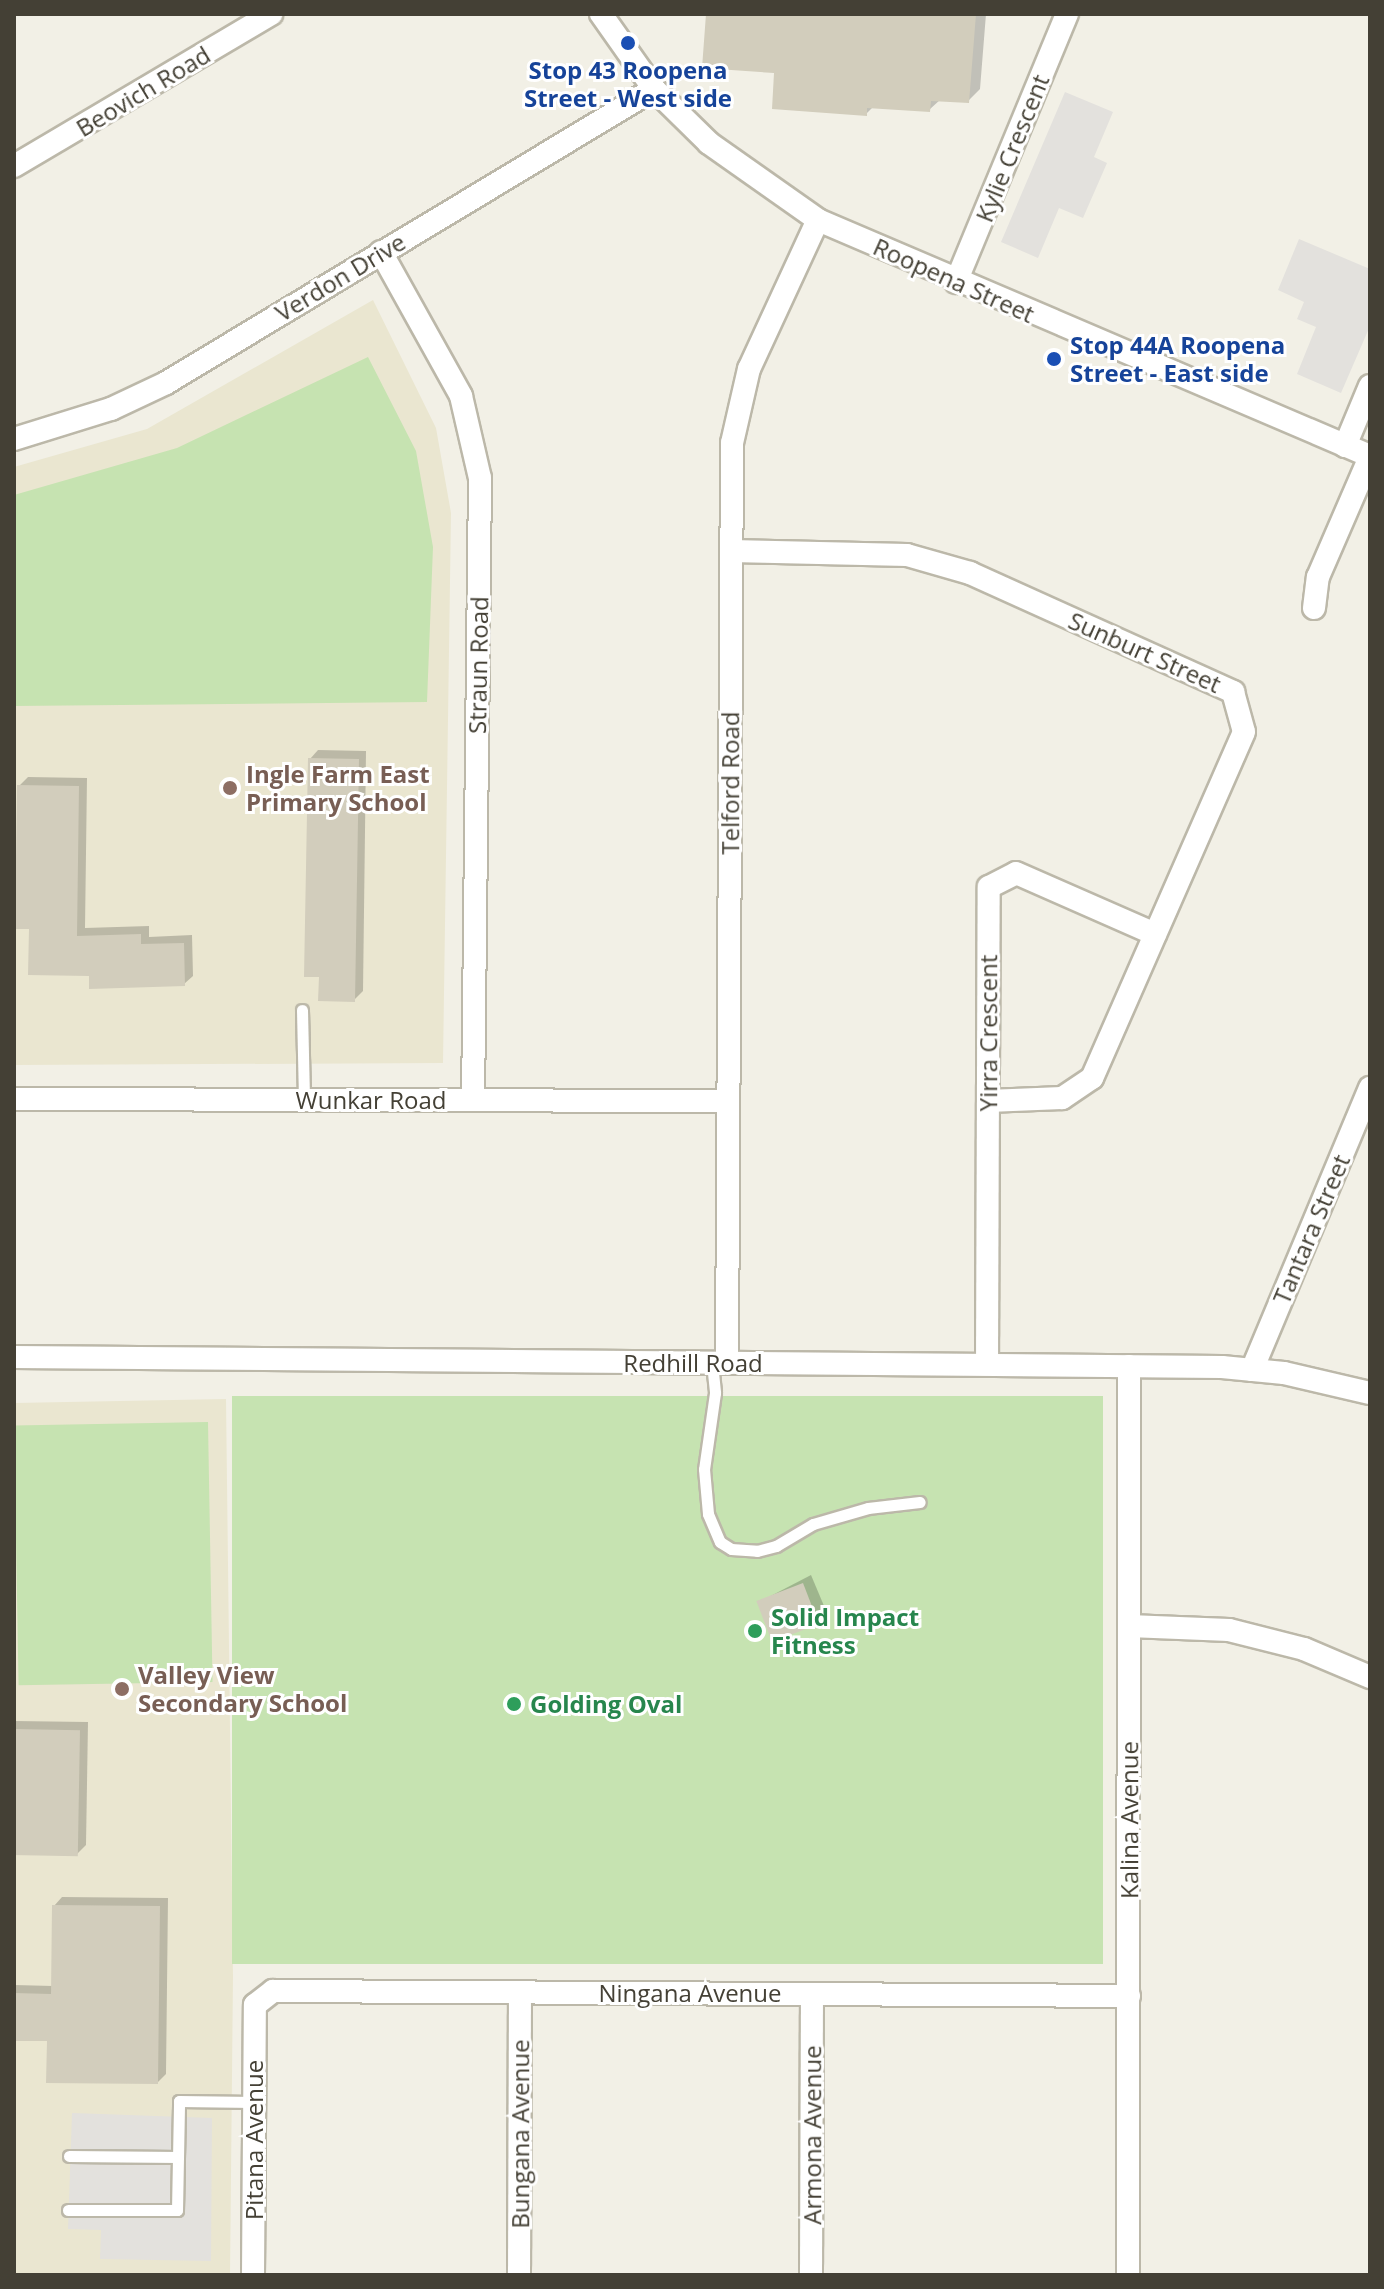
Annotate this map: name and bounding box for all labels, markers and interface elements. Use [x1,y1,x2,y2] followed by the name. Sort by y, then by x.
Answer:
[619,34,637,52] marker: Stop 43 Roopena Street - West side
[71,40,215,142] street label: Beovich Road
[524,56,732,112] place label: Stop 43 Roopena Street - West side
[969,70,1055,226] street label: Kylie Crescent
[270,227,410,327] street label: Verdon Drive
[869,232,1039,328] street label: Roopena Street
[1070,331,1285,387] place label: Stop 44A Roopena Street - East side
[1045,350,1063,368] marker: Stop 44A Roopena Street - East side
[462,596,494,734] street label: Straun Road
[1064,606,1226,698] street label: Sunburt Street
[716,711,744,855] street label: Telford Road
[246,760,430,816] place label: Ingle Farm East Primary School
[221,779,239,797] marker: Ingle Farm East Primary School
[974,955,1002,1111] street label: Yirra Crescent
[296,1086,446,1114] street label: Wunkar Road
[1267,1150,1355,1308] street label: Tantara Street
[623,1349,763,1377] street label: Redhill Road
[771,1603,919,1659] place label: Solid Impact Fitness
[746,1622,764,1640] marker: Solid Impact Fitness
[138,1661,347,1717] place label: Valley View Secondary School
[113,1680,131,1698] marker: Valley View Secondary School
[530,1690,682,1718] place label: Golding Oval
[505,1695,523,1713] marker: Golding Oval
[1115,1741,1143,1899] street label: Kalina Avenue
[598,1979,782,2007] street label: Ningana Avenue
[506,2039,534,2229] street label: Bungana Avenue
[798,2045,826,2225] street label: Armona Avenue
[240,2060,268,2220] street label: Pitana Avenue

